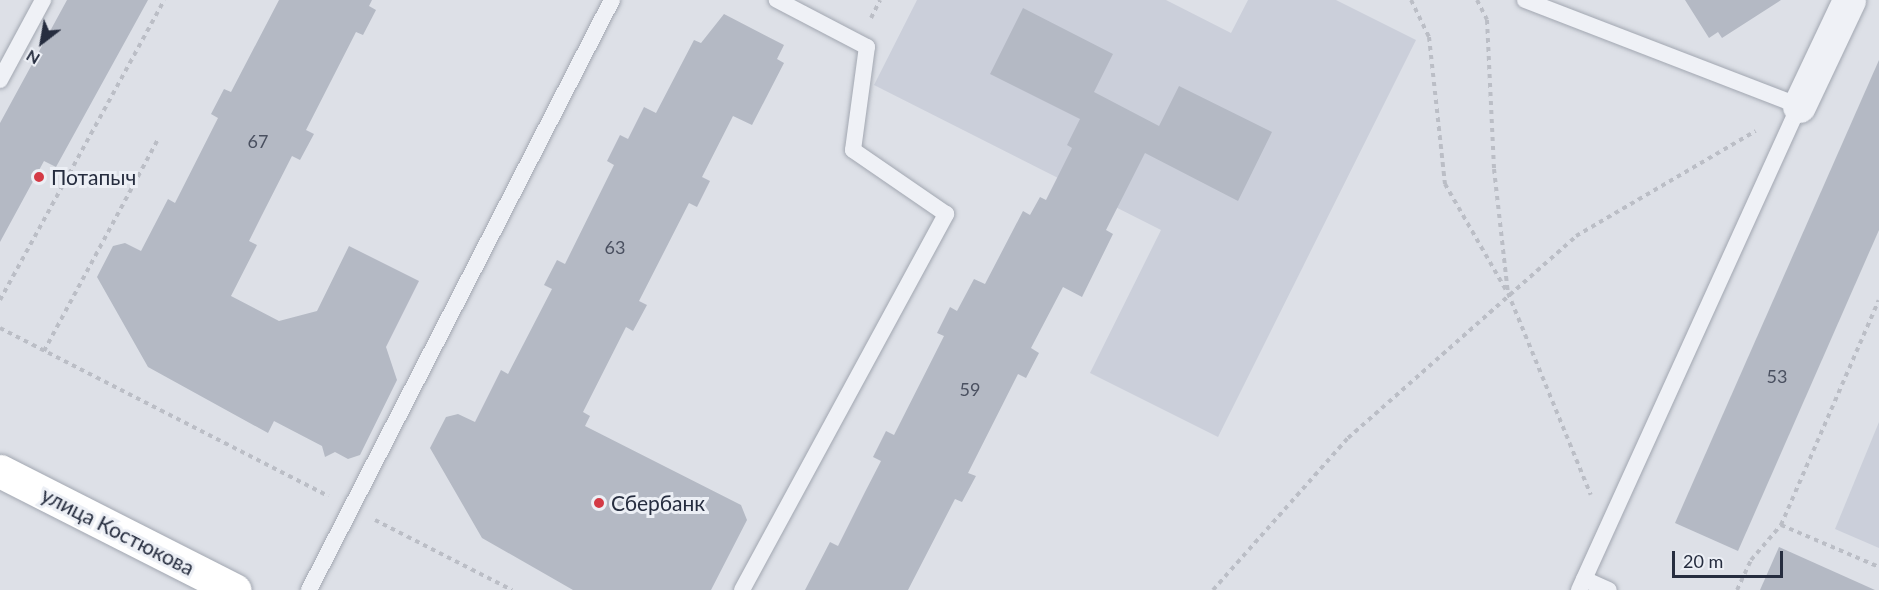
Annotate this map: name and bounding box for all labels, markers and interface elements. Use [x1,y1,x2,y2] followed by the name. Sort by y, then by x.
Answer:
[12,12,72,72] north arrow
[22,47,43,69] text: N
[248,130,268,152] house number: 67
[51,164,136,190] place label: Потапыч
[32,170,46,184] marker: Потапыч
[605,236,625,258] house number: 63
[1767,365,1787,387] house number: 53
[960,378,980,400] house number: 59
[37,482,199,580] street label: улица Костюкова
[611,490,705,516] place label: Сбербанк
[592,496,606,510] marker: Сбербанк
[1675,539,1786,577] scale bar
[1683,550,1723,572] text: 20 m

